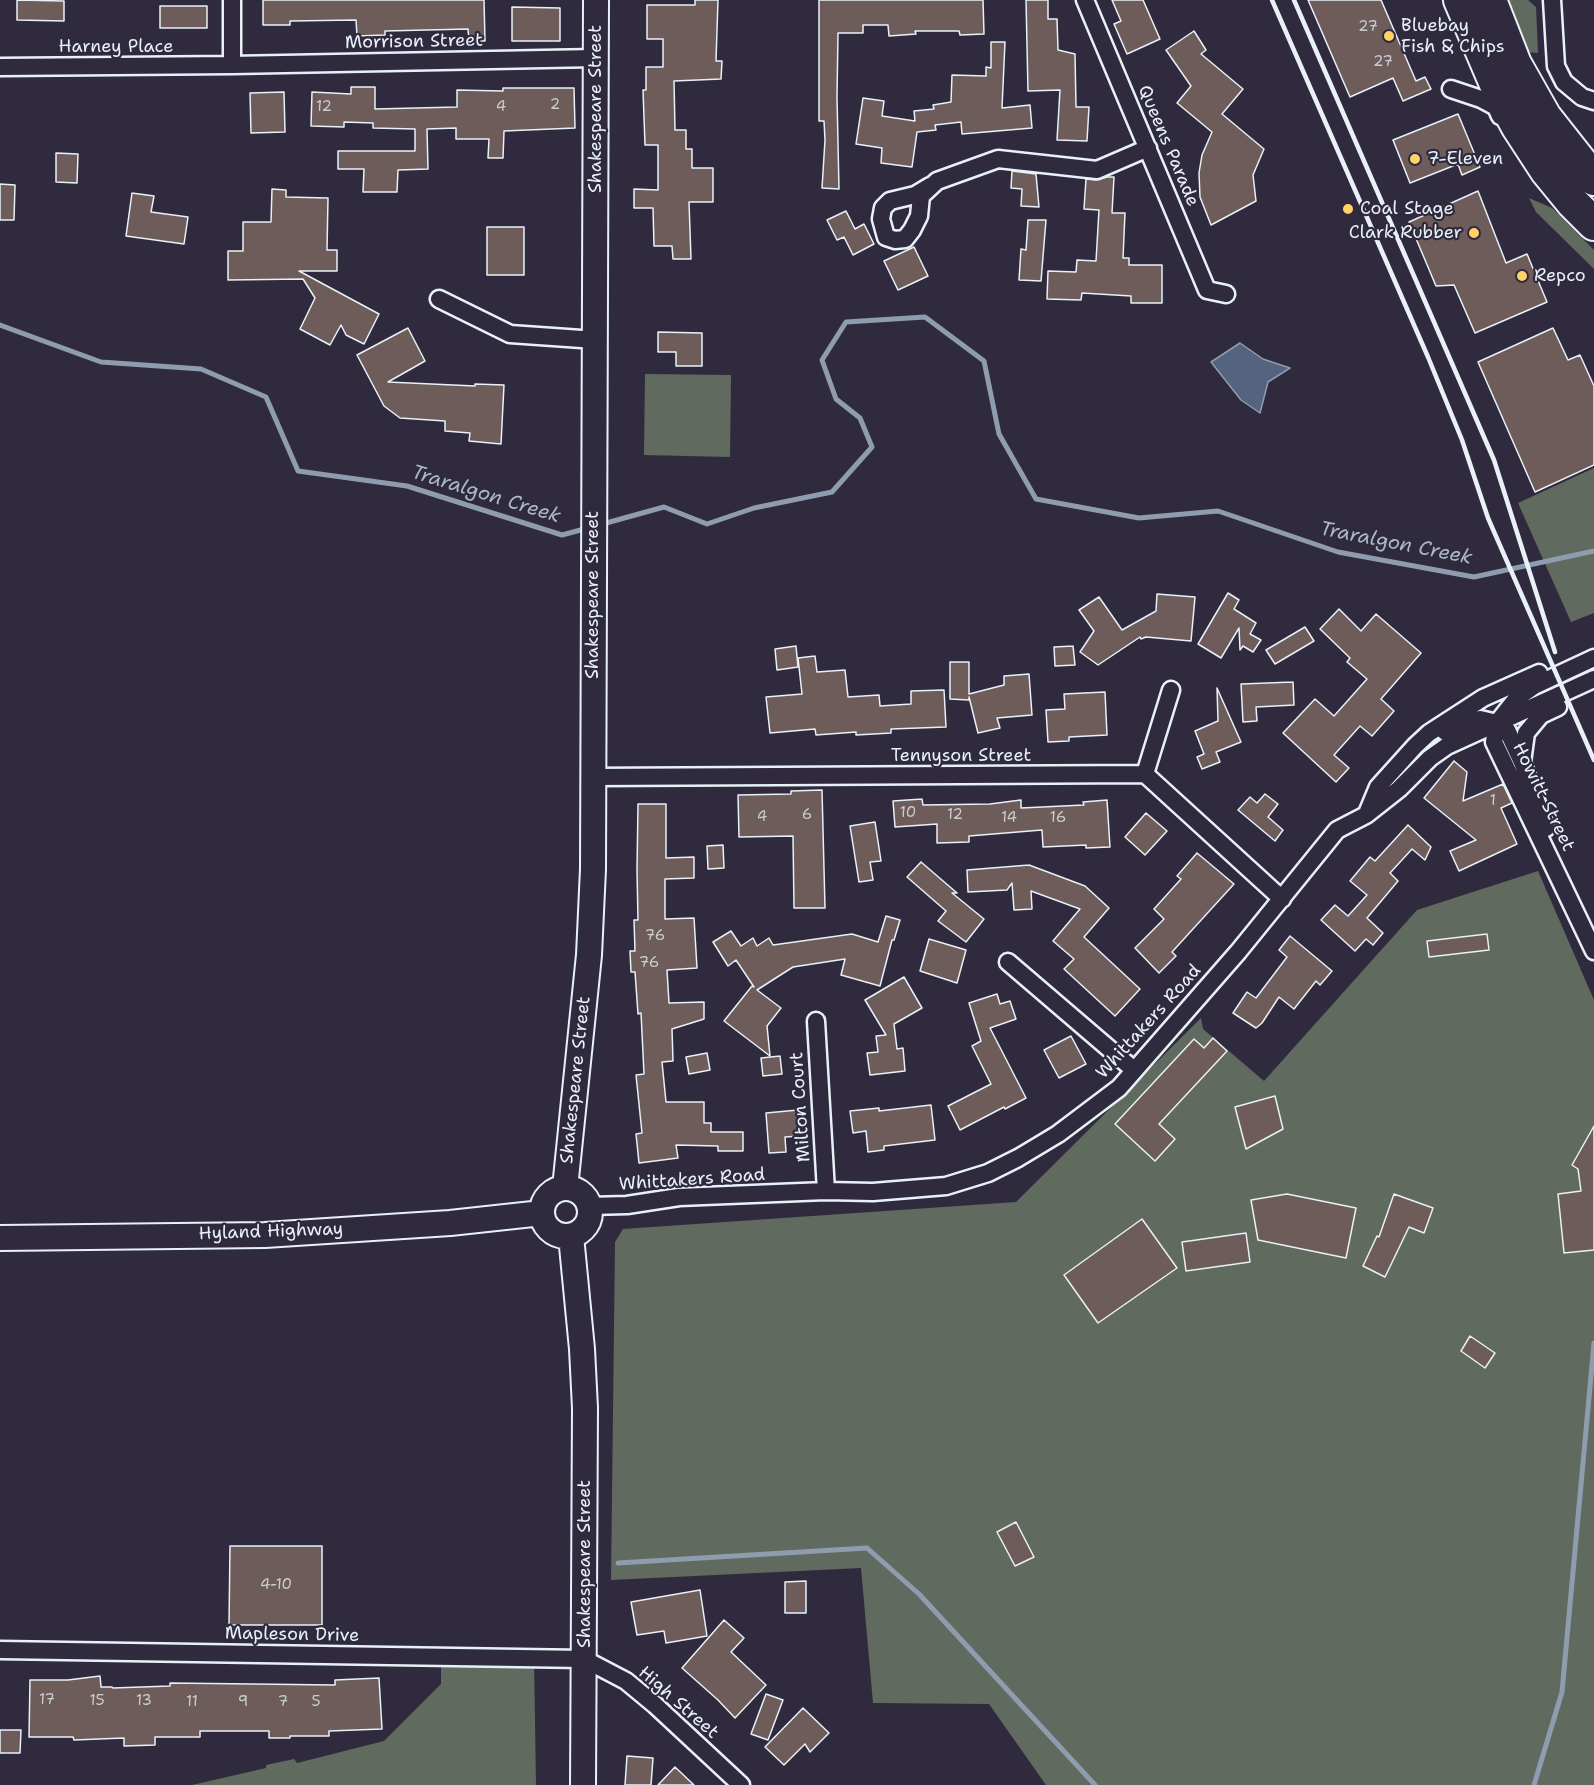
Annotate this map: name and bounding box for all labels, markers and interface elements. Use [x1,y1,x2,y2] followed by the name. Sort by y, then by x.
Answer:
[1401,15,1505,57] place label: Bluebay Fish & Chips
[1358,18,1378,36] house number: 27
[585,25,607,193] street label: Shakespeare Street
[1382,29,1396,43] marker: Bluebay Fish & Chips
[345,30,483,54] street label: Morrison Street
[58,36,174,58] street label: Harney Place
[1373,53,1393,71] house number: 27
[1133,82,1203,210] street label: Queens Parade
[550,96,560,114] house number: 2
[316,98,332,116] house number: 12
[496,98,506,116] house number: 4
[1427,148,1503,170] place label: 7-Eleven
[1408,152,1422,166] marker: 7-Eleven
[1360,198,1454,220] place label: Coal Stage
[1341,202,1355,216] marker: Coal Stage
[1349,222,1462,244] place label: Clark Rubber
[1467,226,1481,240] marker: Clark Rubber
[1534,265,1586,287] place label: Repco
[1515,269,1529,283] marker: Repco
[408,461,564,529] water label: Traralgon Creek
[582,511,604,679] street label: Shakespeare Street
[1318,517,1474,571] water label: Traralgon Creek
[1507,739,1579,855] street label: Howitt Street
[891,745,1031,767] street label: Tennyson Street
[1490,792,1496,810] house number: 1
[900,804,916,822] house number: 10
[802,806,812,824] house number: 6
[947,806,963,824] house number: 12
[757,808,767,826] house number: 4
[1001,809,1017,827] house number: 14
[1050,809,1066,827] house number: 16
[645,927,665,945] house number: 76
[639,954,659,972] house number: 76
[1092,960,1206,1084] street label: Whittakers Road
[556,995,596,1165] street label: Shakespeare Street
[786,1051,816,1163] street label: Milton Court
[618,1164,766,1196] street label: Whittakers Road
[198,1219,344,1245] street label: Hyland Highway
[574,1480,596,1648] street label: Shakespeare Street
[260,1576,292,1594] house number: 4-10
[225,1623,359,1647] street label: Mapleson Drive
[634,1662,722,1744] street label: High Street
[39,1691,55,1709] house number: 17
[89,1692,105,1710] house number: 15
[136,1692,152,1710] house number: 13
[186,1693,198,1711] house number: 11
[238,1693,248,1711] house number: 9
[278,1693,288,1711] house number: 7
[311,1693,321,1711] house number: 5

